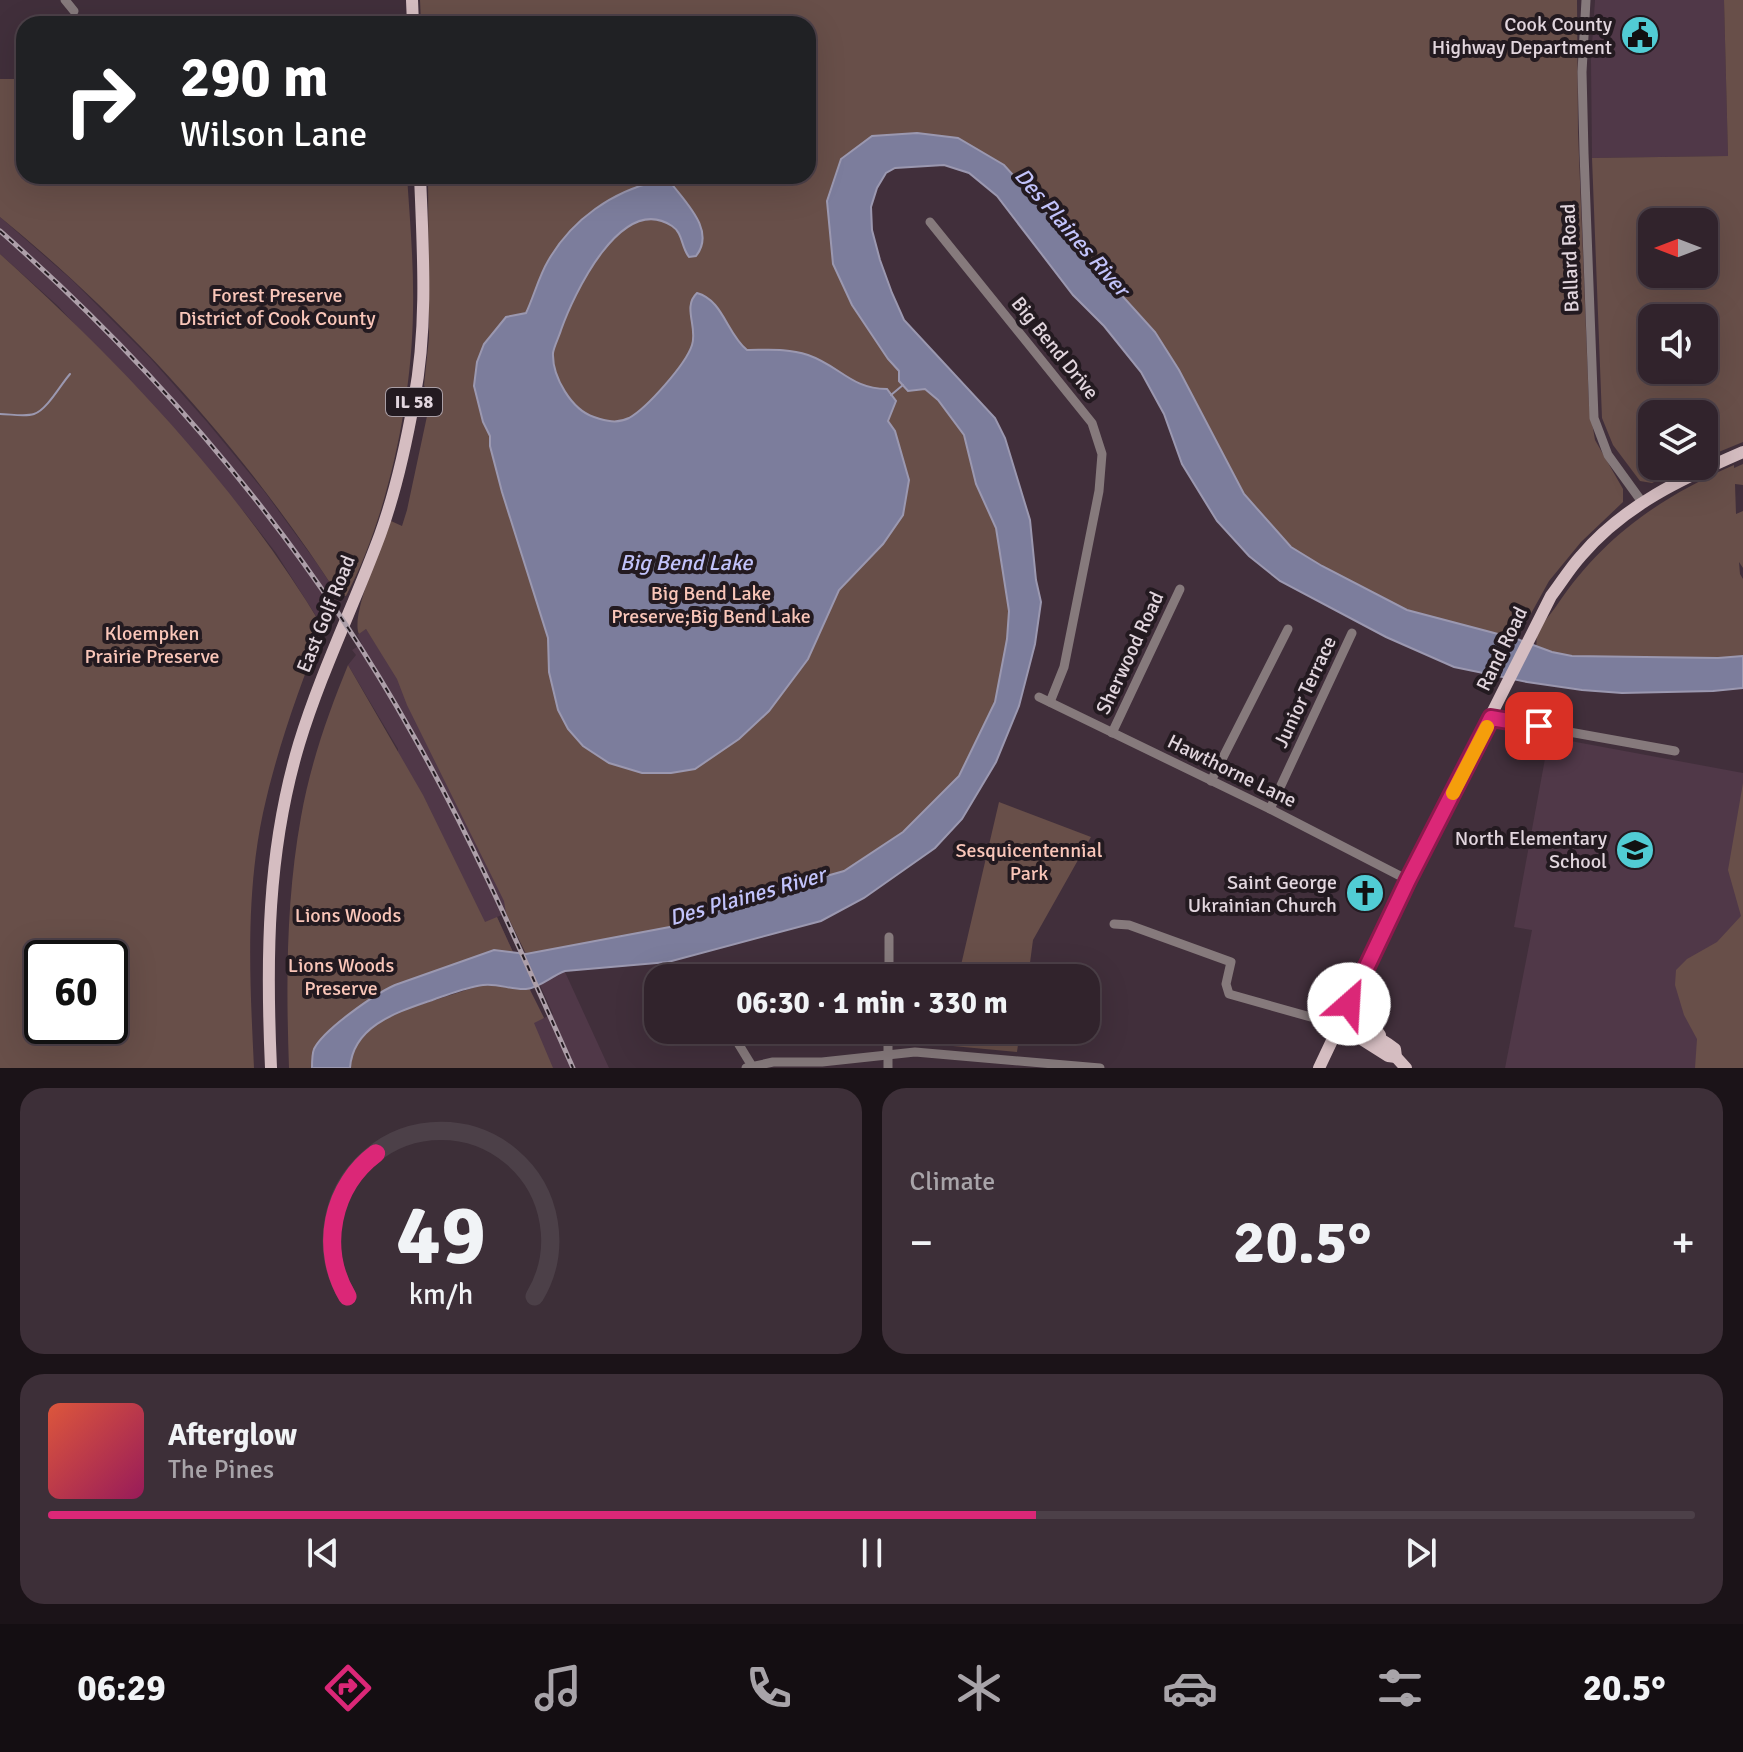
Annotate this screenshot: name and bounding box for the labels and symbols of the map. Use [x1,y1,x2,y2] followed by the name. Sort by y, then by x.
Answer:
[1432,12,1613,60] place label: Cook County Highway Department
[1619,14,1661,56] public building icon: Cook County Highway Department
[1009,162,1137,304] water label: Des Plaines River
[1556,203,1584,313] street label: Ballard Road
[1638,208,1718,288] north arrow
[178,283,376,331] park label: Forest Preserve District of Cook County
[1006,291,1104,405] street label: Big Bend Drive
[386,388,442,416] road number: IL 58
[620,549,753,576] water label: Big Bend Lake
[291,552,361,676] street label: East Golf Road
[611,581,811,629] park label: Big Bend Lake Preserve;Big Bend Lake
[1091,588,1169,718] street label: Sherwood Road
[1471,603,1533,695] street label: Rand Road
[85,621,219,669] park label: Kloempken Prairie Preserve
[1268,632,1342,752] street label: Junior Terrace
[1505,692,1573,760] pin
[1163,729,1301,813] street label: Hawthorne Lane
[1455,826,1608,874] place label: North Elementary School
[1614,829,1656,871] school or university icon: North Elementary School
[955,838,1103,886] park label: Sesquicentennial Park
[666,860,831,931] water label: Des Plaines River
[1188,870,1337,918] place label: Saint George Ukrainian Church
[1344,872,1386,914] church icon: Saint George Ukrainian Church
[295,903,401,928] park label: Lions Woods
[24,940,128,1044] speed limit sign: 60
[288,953,394,1001] park label: Lions Woods Preserve
[1307,962,1391,1046] position arrow

